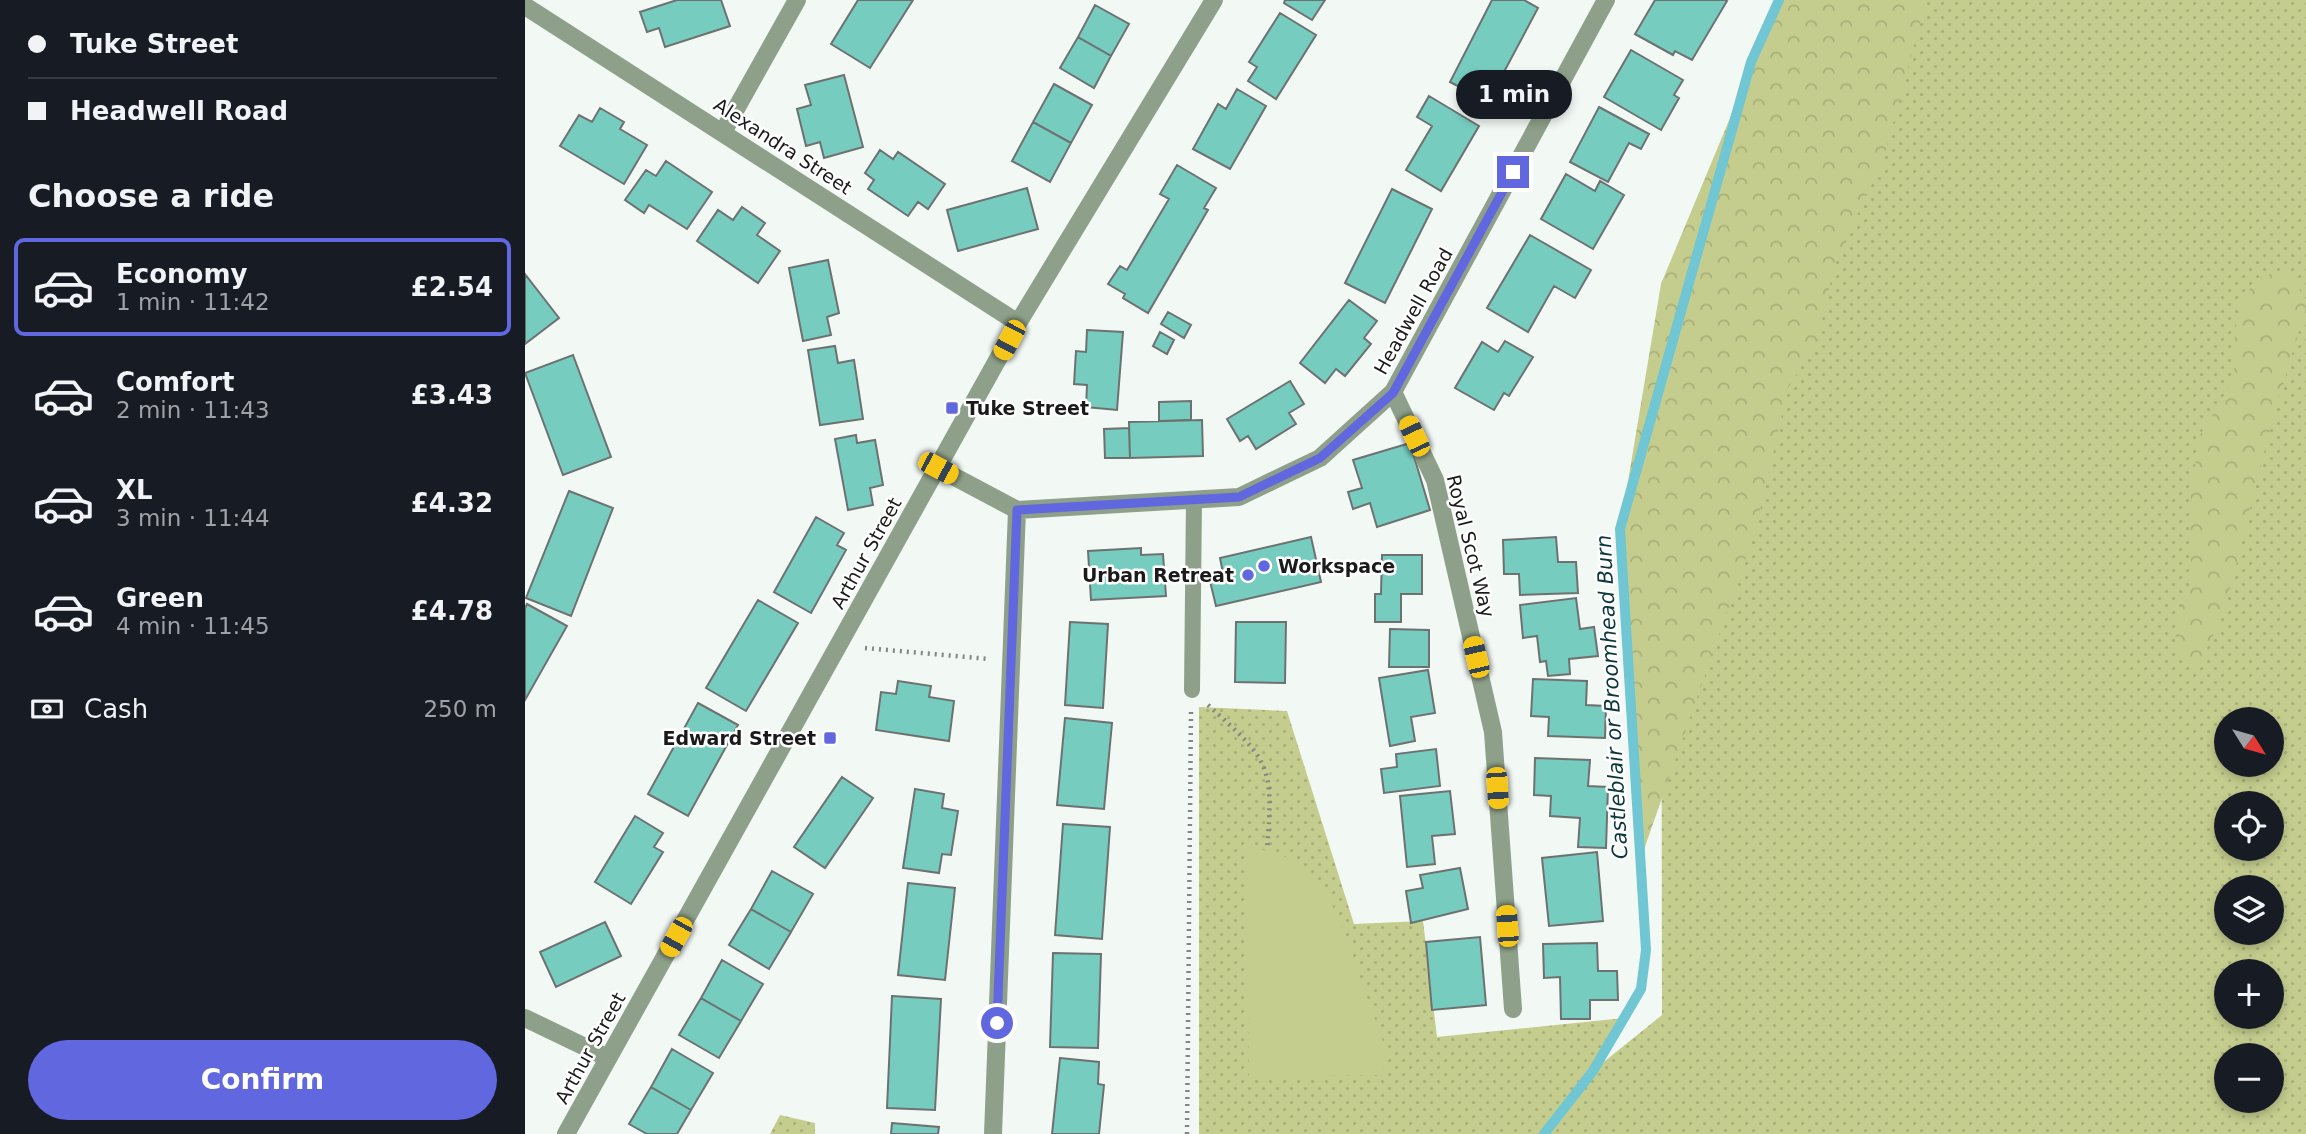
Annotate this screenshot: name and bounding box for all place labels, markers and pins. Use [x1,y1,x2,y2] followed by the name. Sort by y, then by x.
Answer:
[966,397,1089,419] place label: Tuke Street
[944,400,960,416] marker: Tuke Street
[1278,555,1395,577] place label: Workspace
[1256,558,1272,574] marker: Workspace
[1082,564,1234,586] place label: Urban Retreat
[1240,567,1256,583] marker: Urban Retreat
[662,727,816,749] place label: Edward Street
[822,730,838,746] marker: Edward Street

